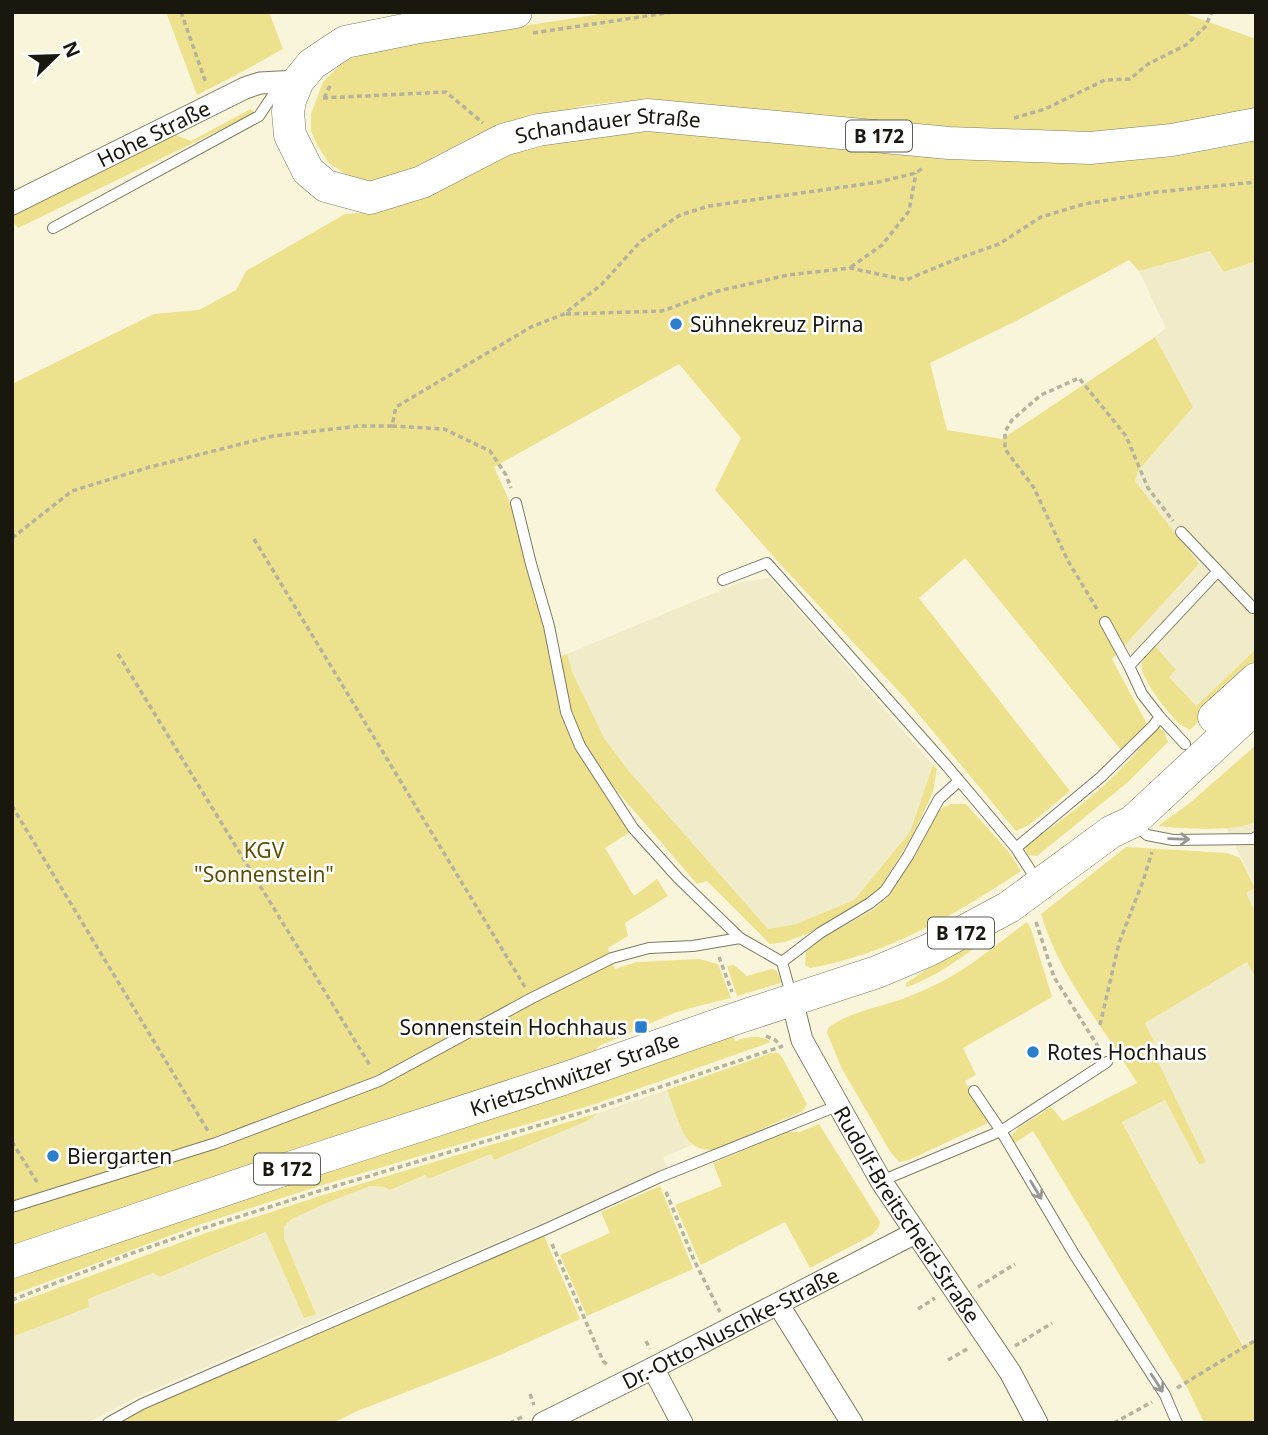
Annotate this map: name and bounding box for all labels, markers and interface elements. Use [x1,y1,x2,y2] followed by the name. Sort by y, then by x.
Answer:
[21,21,91,91] north arrow
[57,37,87,62] text: N
[92,94,215,174] street label: Hohe Straße
[512,101,702,150] street label: Schandauer Straße
[846,120,912,152] road number: B 172
[690,310,863,338] place label: Sühnekreuz Pirna
[668,316,684,332] marker: Sühnekreuz Pirna
[1167,833,1190,846] one-way arrow
[194,836,334,888] park label: KGV "Sonnenstein"
[928,917,994,948] road number: B 172
[400,1013,627,1041] place label: Sonnenstein Hochhaus
[633,1019,649,1035] marker: Sonnenstein Hochhaus
[466,1025,683,1122] street label: Krietzschwitzer Straße
[1047,1038,1207,1066] place label: Rotes Hochhaus
[1025,1044,1041,1060] marker: Rotes Hochhaus
[828,1101,987,1328] street label: Rudolf-Breitscheid-Straße
[67,1142,172,1170] place label: Biergarten
[45,1148,61,1164] marker: Biergarten
[254,1154,320,1184] road number: B 172
[1029,1179,1043,1199] one-way arrow
[617,1261,844,1395] street label: Dr.-Otto-Nuschke-Straße
[1150,1372,1164,1392] one-way arrow

